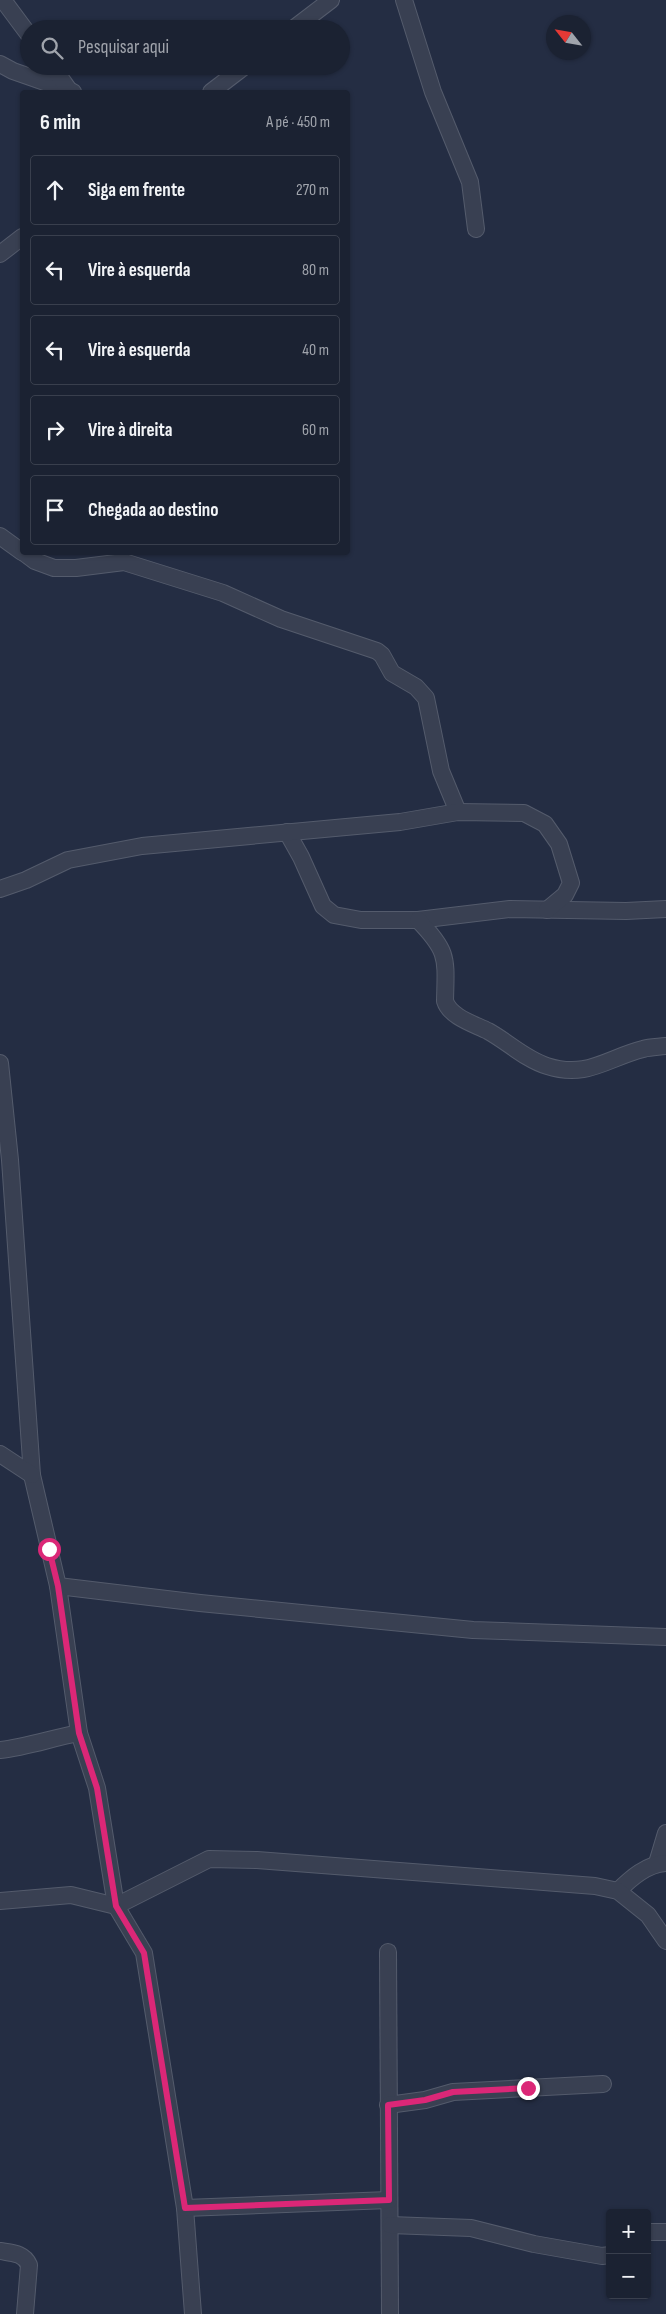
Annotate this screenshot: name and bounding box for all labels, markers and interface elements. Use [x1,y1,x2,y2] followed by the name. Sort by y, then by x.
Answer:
[546,15,591,60] north arrow
[20,20,350,75] search box
[38,34,66,62] icon: search
[78,36,169,59] text: Pesquisar aqui
[40,110,81,135] text: 6 min
[266,113,330,132] text: A pé · 450 m
[41,176,69,204] icon: ahead
[88,179,185,202] text: Siga em frente
[296,181,329,200] text: 270 m
[41,256,69,284] icon: left
[88,259,190,282] text: Vire à esquerda
[302,261,329,280] text: 80 m
[41,336,69,364] icon: left
[88,339,190,362] text: Vire à esquerda
[302,341,329,360] text: 40 m
[41,416,69,444] icon: right
[88,419,172,442] text: Vire à direita
[302,421,329,440] text: 60 m
[41,496,69,524] icon: arrive
[88,499,218,522] text: Chegada ao destino
[38,1538,61,1561] route start
[517,2077,540,2100] route end
[606,2209,651,2299] map controls
[606,2209,651,2254] button: +
[606,2254,651,2299] button: −

